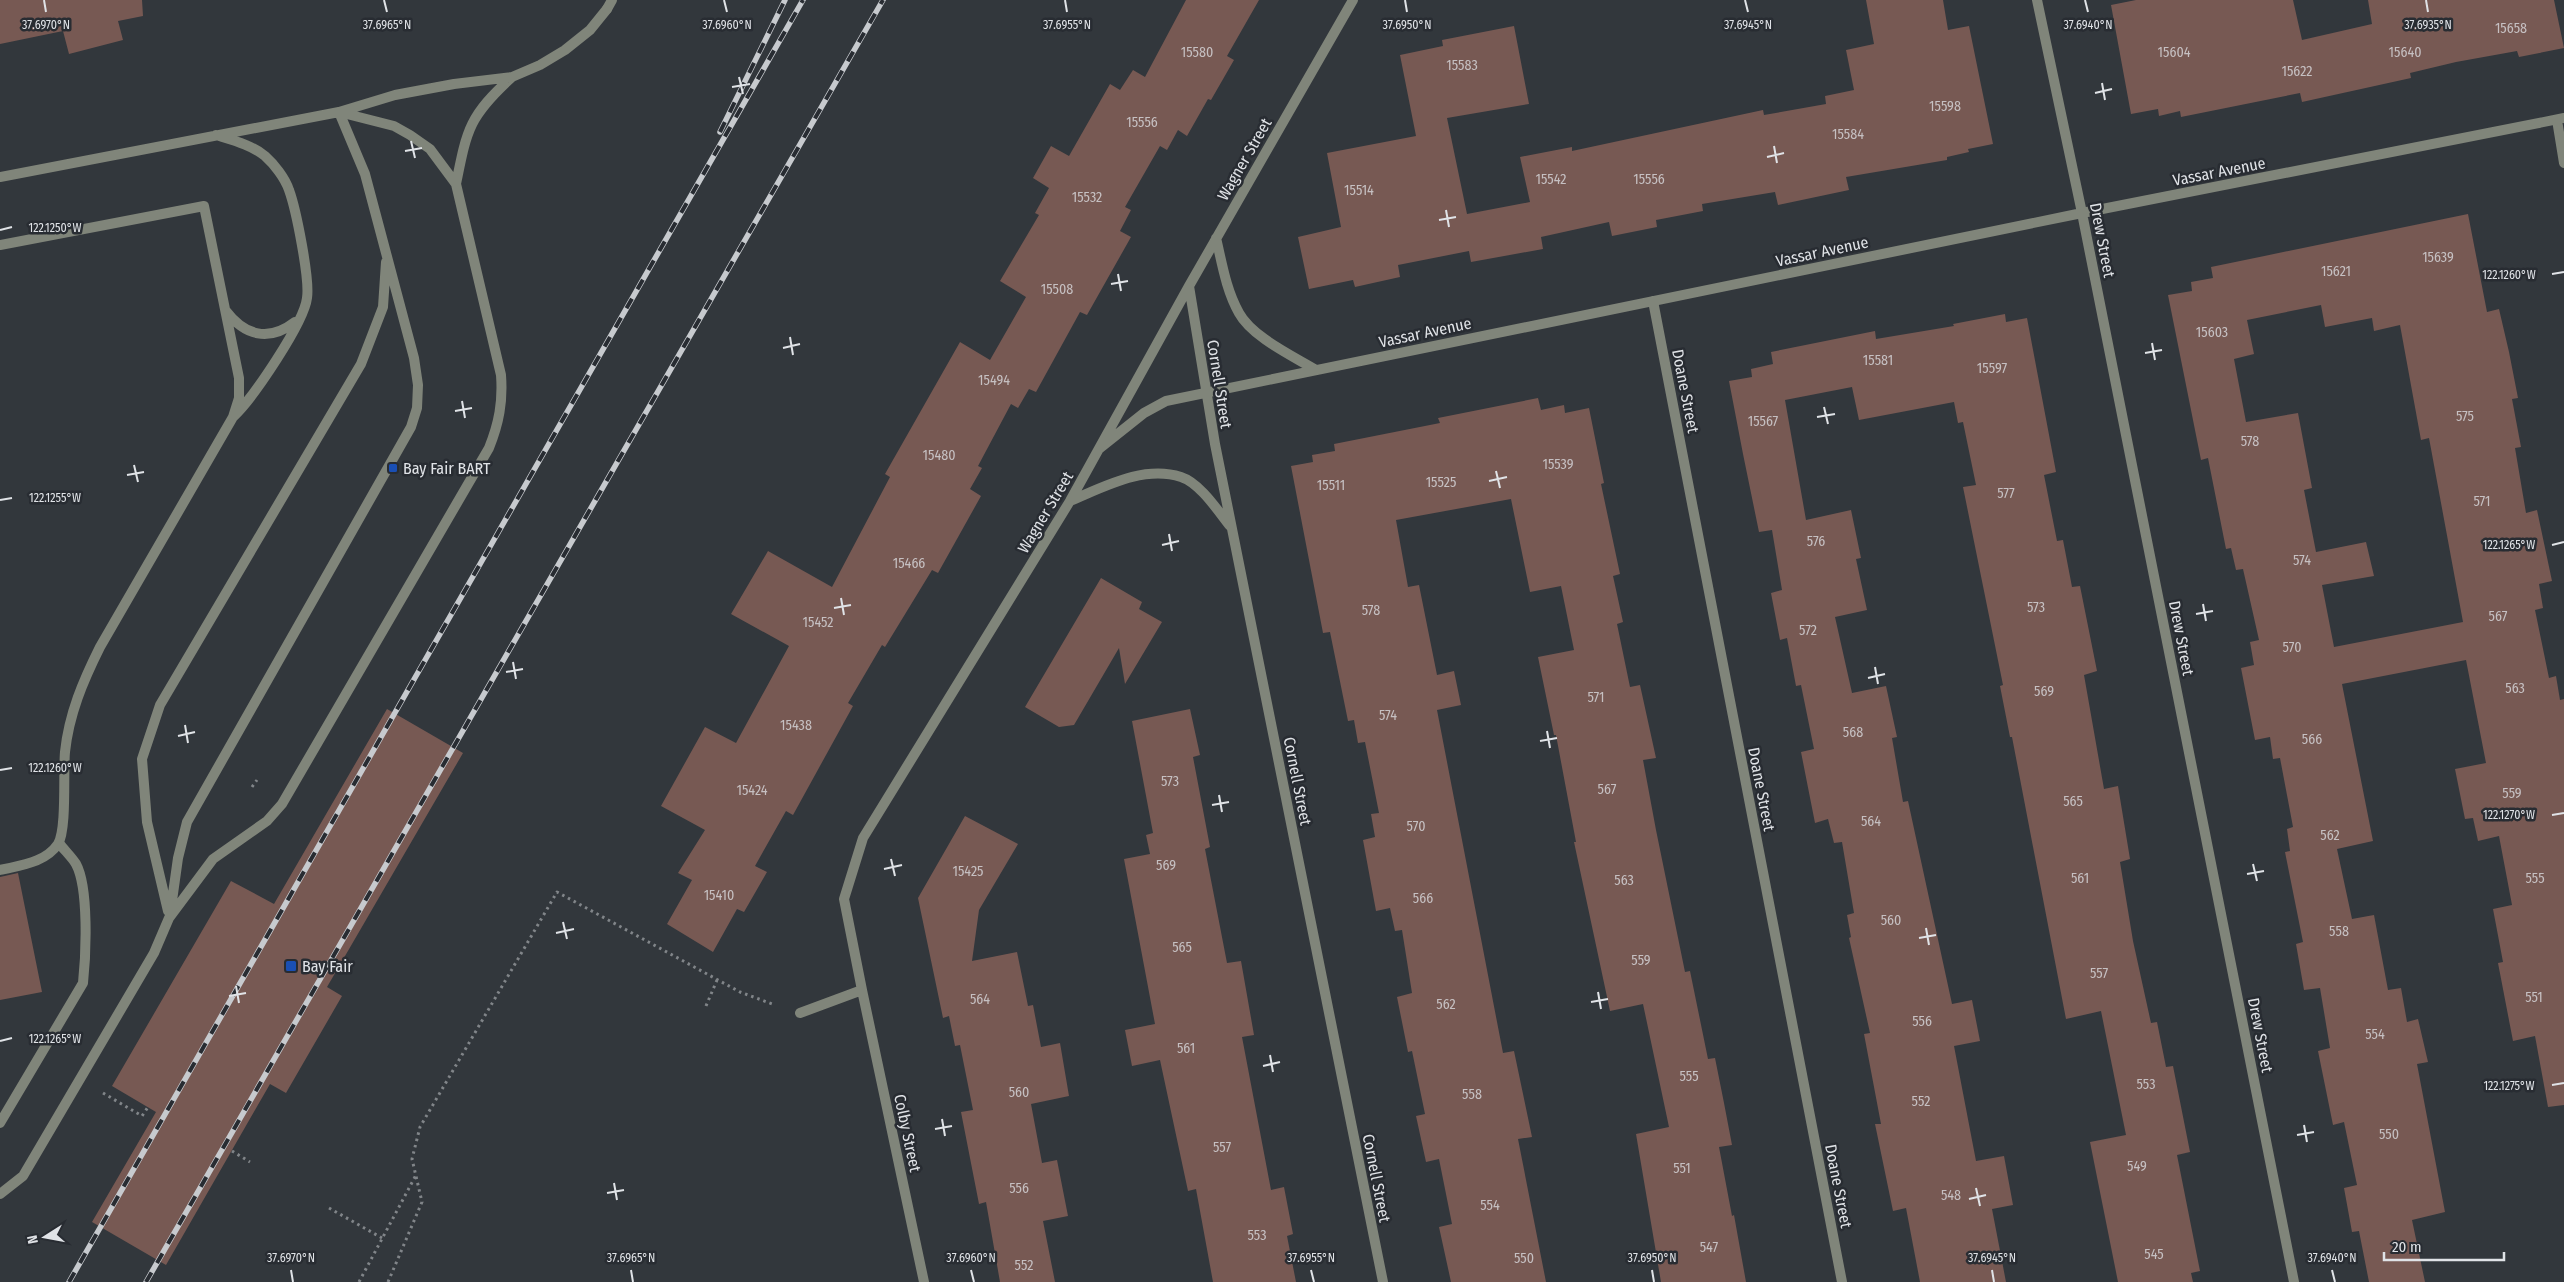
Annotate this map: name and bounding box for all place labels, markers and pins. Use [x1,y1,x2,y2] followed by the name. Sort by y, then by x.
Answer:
[403,459,491,478] place label: Bay Fair BART
[387,462,399,474] marker: Bay Fair BART
[302,957,353,976] place label: Bay Fair
[284,959,298,973] marker: Bay Fair

